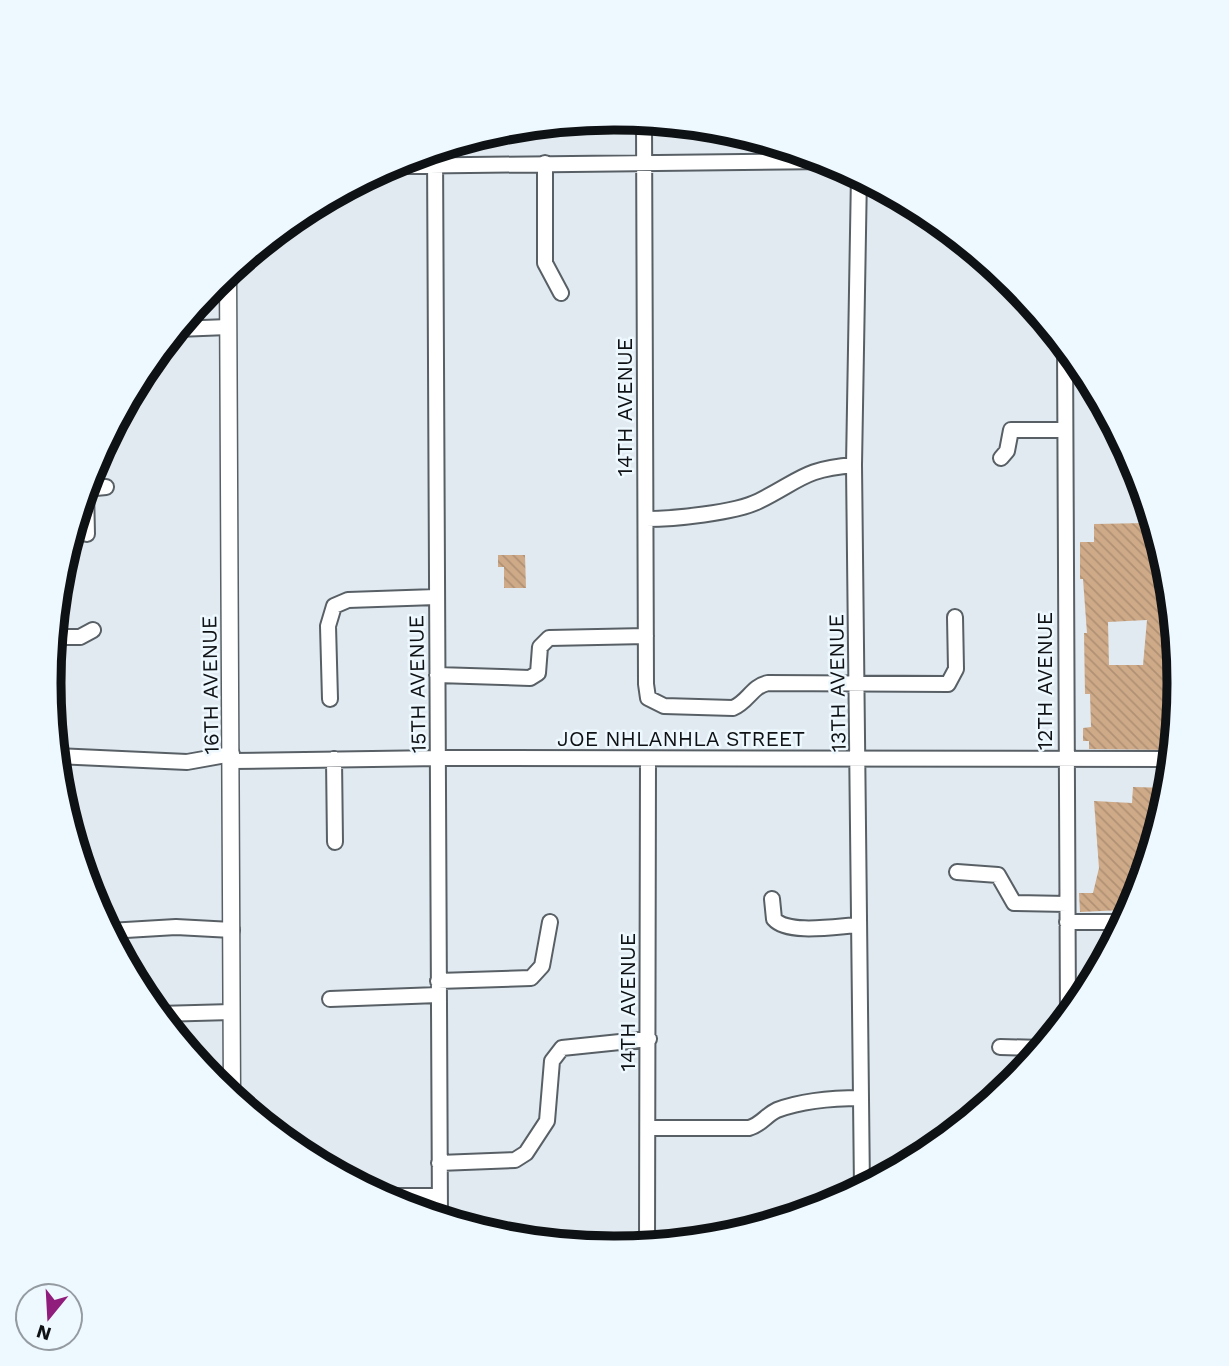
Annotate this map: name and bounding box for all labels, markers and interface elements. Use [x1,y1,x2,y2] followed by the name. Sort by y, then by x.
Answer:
[612,338,637,476] street label: 14TH AVENUE
[1032,612,1057,750] street label: 12TH AVENUE
[823,614,851,752] street label: 13TH AVENUE
[196,615,224,755] street label: 16TH AVENUE
[403,615,431,753] street label: 15TH AVENUE
[557,726,805,751] street label: JOE NHLANHLA STREET
[615,933,640,1071] street label: 14TH AVENUE
[14,1282,84,1352] north arrow
[34,1320,54,1346] text: N

